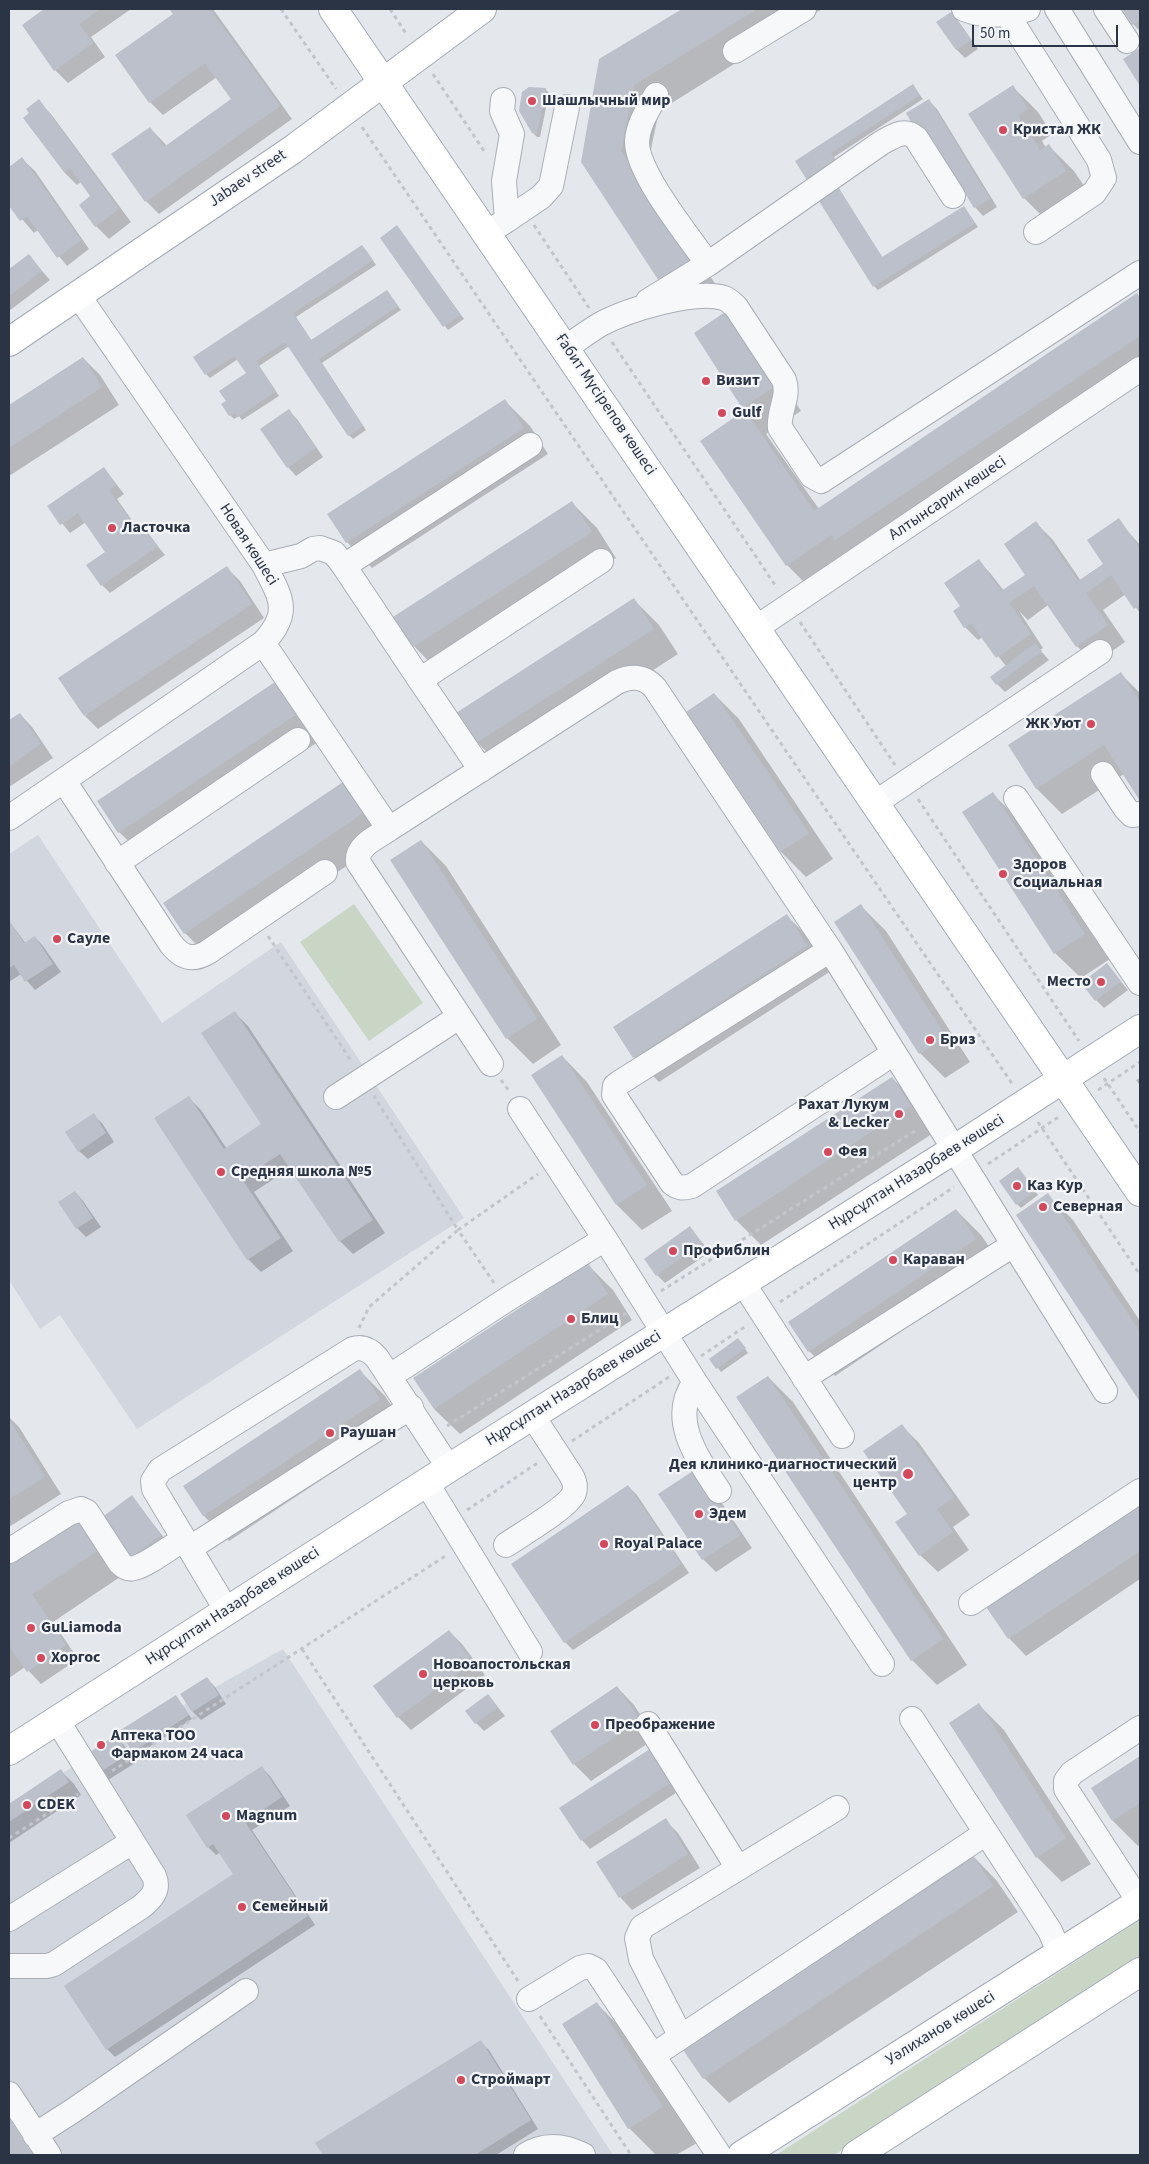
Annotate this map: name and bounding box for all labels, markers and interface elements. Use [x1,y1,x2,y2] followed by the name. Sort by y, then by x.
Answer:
[974,15,1120,47] scale bar
[980,23,1010,44] text: 50 m
[542,91,670,111] place label: Шашлычный мир
[526,95,538,107] marker: Шашлычный мир
[1013,120,1101,140] place label: Кристал ЖК
[997,124,1009,136] marker: Кристал ЖК
[206,146,290,212] street label: Jabaev street
[550,331,660,479] street label: Ғабит Мүсірепов көшесі
[716,371,760,391] place label: Визит
[700,375,712,387] marker: Визит
[732,403,761,423] place label: Gulf
[716,407,728,419] marker: Gulf
[886,453,1010,545] street label: Алтынсарин көшесі
[214,500,282,590] street label: Новая көшесі
[122,518,191,538] place label: Ласточка
[106,522,118,534] marker: Ласточка
[1026,714,1081,734] place label: ЖК Уют
[1085,718,1097,730] marker: ЖК Уют
[1013,855,1102,893] place label: Здоров Социальная
[997,868,1009,880] marker: Здоров Социальная
[67,929,110,949] place label: Сауле
[51,933,63,945] marker: Сауле
[1047,972,1091,992] place label: Место
[1095,976,1107,988] marker: Место
[940,1030,976,1050] place label: Бриз
[924,1034,936,1046] marker: Бриз
[798,1095,889,1133] place label: Рахат Лукум & Lecker
[893,1108,905,1120] marker: Рахат Лукум & Lecker
[826,1111,1008,1235] street label: Нұрсұлтан Назарбаев көшесі
[838,1142,867,1162] place label: Фея
[822,1146,834,1158] marker: Фея
[231,1162,372,1182] place label: Средняя школа №5
[215,1166,227,1178] marker: Средняя школа №5
[1027,1176,1083,1196] place label: Каз Кур
[1011,1180,1023,1192] marker: Каз Кур
[1053,1197,1123,1217] place label: Северная
[1037,1201,1049,1213] marker: Северная
[683,1241,770,1261] place label: Профиблин
[667,1245,679,1257] marker: Профиблин
[903,1250,965,1270] place label: Караван
[887,1254,899,1266] marker: Караван
[581,1309,619,1329] place label: Блиц
[565,1313,577,1325] marker: Блиц
[483,1327,665,1451] street label: Нұрсұлтан Назарбаев көшесі
[340,1423,396,1443] place label: Раушан
[324,1427,336,1439] marker: Раушан
[669,1455,897,1493] place label: Дея клинико-диагностический центр
[901,1467,915,1481] marker: Дея клинико-диагностический центр
[709,1504,747,1524] place label: Эдем
[693,1508,705,1520] marker: Эдем
[614,1534,702,1554] place label: Royal Palace
[598,1538,610,1550] marker: Royal Palace
[142,1544,324,1670] street label: Нұрсұлтан Назарбаев көшесі
[41,1618,122,1638] place label: GuLiamoda
[25,1622,37,1634] marker: GuLiamoda
[51,1648,101,1668] place label: Хоргос
[35,1652,47,1664] marker: Хоргос
[433,1655,571,1693] place label: Новоапостольская церковь
[417,1668,429,1680] marker: Новоапостольская церковь
[605,1715,715,1735] place label: Преображение
[589,1719,601,1731] marker: Преображение
[111,1726,244,1764] place label: Аптека ТОО Фармаком 24 часа
[95,1739,107,1751] marker: Аптека ТОО Фармаком 24 часа
[37,1795,75,1815] place label: CDEK
[21,1799,33,1811] marker: CDEK
[236,1806,297,1826] place label: Magnum
[220,1810,232,1822] marker: Magnum
[252,1897,328,1917] place label: Семейный
[236,1901,248,1913] marker: Семейный
[883,1988,999,2070] street label: Уәлиханов көшесі
[471,2070,551,2090] place label: Строймарт
[455,2074,467,2086] marker: Строймарт

